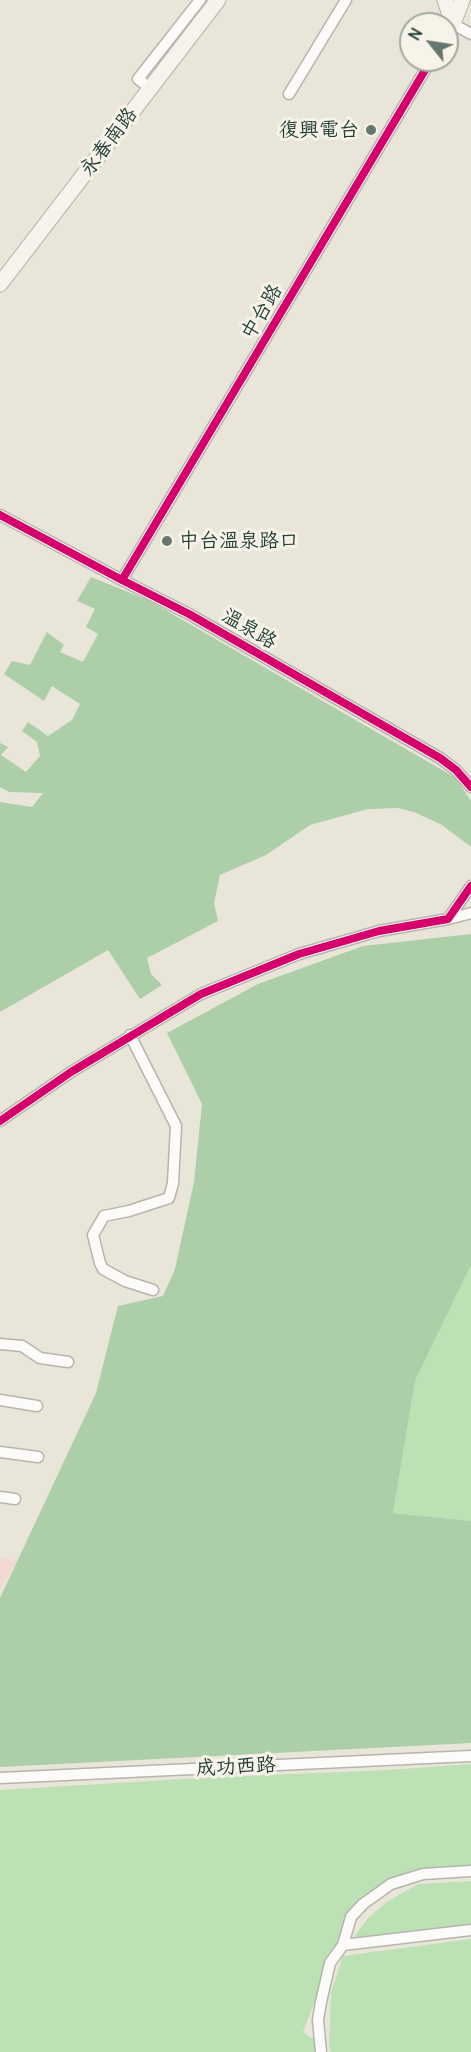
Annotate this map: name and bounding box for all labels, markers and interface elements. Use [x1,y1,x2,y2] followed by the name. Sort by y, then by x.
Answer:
[399,12,459,72] north arrow
[404,24,427,44] text: N
[75,103,143,181] street label: 永春南路
[279,118,359,142] place label: 復興電台
[364,123,378,137] marker: 復興電台
[236,280,288,344] street label: 中台路
[179,529,299,553] place label: 中台溫泉路口
[160,534,174,548] marker: 中台溫泉路口
[217,604,281,654] street label: 溫泉路
[195,1753,277,1781] street label: 成功西路

